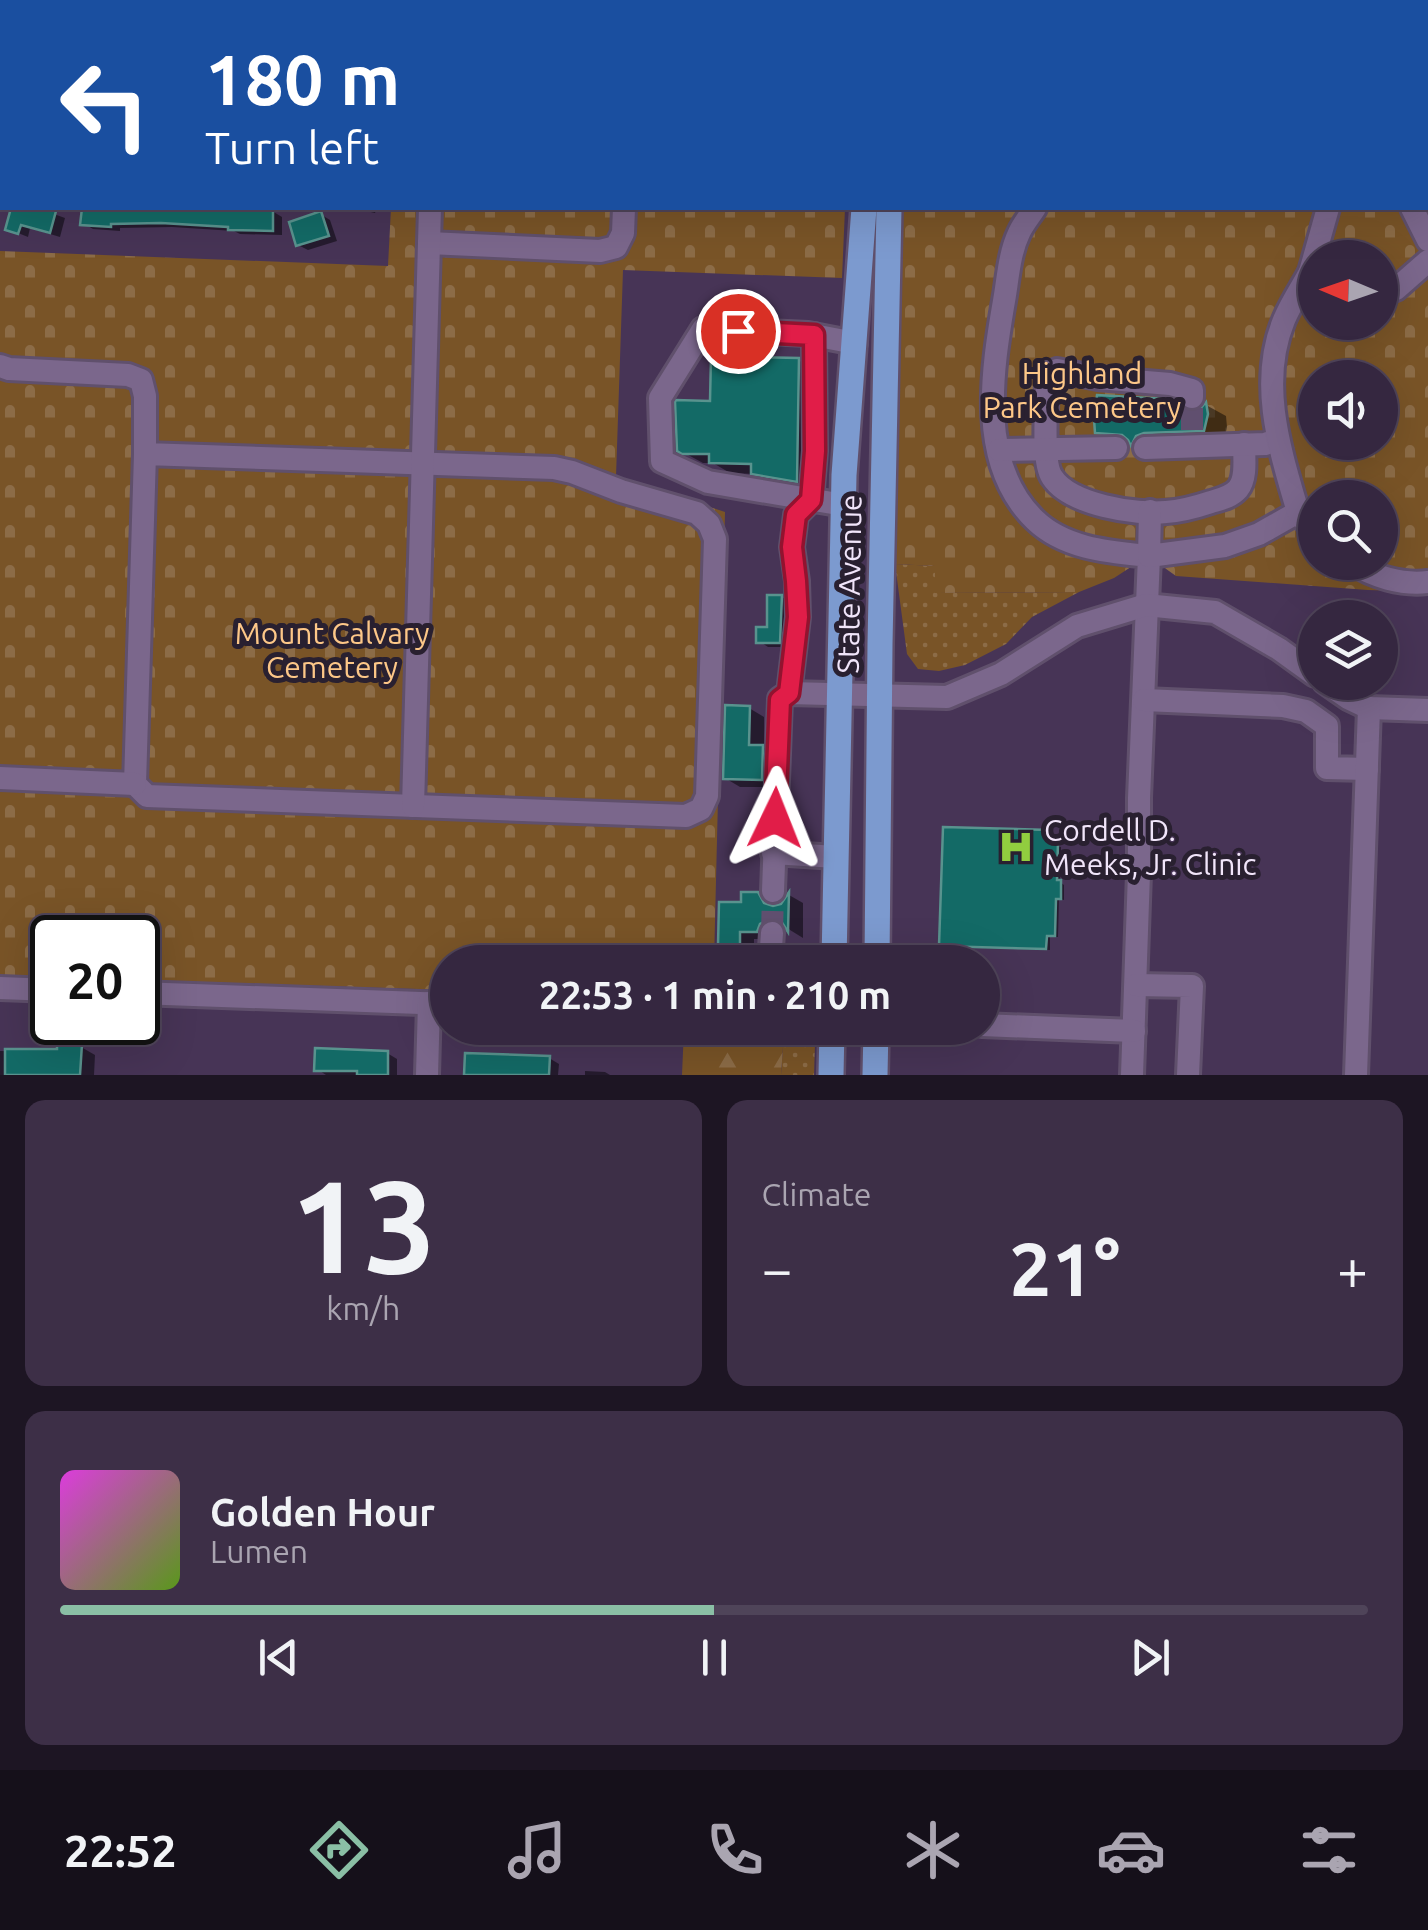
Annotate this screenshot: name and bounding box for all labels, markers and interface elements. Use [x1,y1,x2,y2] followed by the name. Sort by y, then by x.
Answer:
[40,40,170,170] icon: left
[205,40,400,118] text: 180 m
[205,122,379,173] text: Turn left
[1298,240,1398,340] north arrow
[1298,240,1398,700] map controls
[696,289,781,374] pin
[711,304,766,359] icon: arrive
[983,356,1181,424] park label: Highland Park Cemetery
[1298,360,1398,460] button: sound
[1298,480,1398,580] button: search
[830,494,868,674] street label: State Avenue
[1298,600,1398,700] button: layers
[235,616,429,684] park label: Mount Calvary Cemetery
[723,766,827,870] position arrow
[1044,813,1257,881] place label: Cordell D. Meeks, Jr. Clinic
[997,828,1035,866] hospital icon: Cordell D. Meeks, Jr. Clinic
[30,915,160,1045] speed limit sign: 20
[539,974,891,1016] text: 22:53 · 1 min · 210 m
[290,1152,437,1298] text: 13
[762,1176,872,1212] text: Climate
[1009,1226,1120,1310] text: 21°
[762,1238,793,1299] text: −
[1337,1238,1368,1299] text: +
[326,1290,400,1326] text: km/h
[210,1491,435,1533] text: Golden Hour
[210,1533,308,1569] text: Lumen
[251,1630,306,1685] icon: previous
[687,1630,742,1685] icon: pause
[1123,1630,1178,1685] icon: next
[304,1815,374,1885] icon: directions
[502,1815,572,1885] icon: music
[700,1815,770,1885] icon: phone
[898,1815,968,1885] icon: climate
[1096,1815,1166,1885] icon: car
[1294,1815,1364,1885] icon: filters
[64,1825,177,1876] text: 22:52

